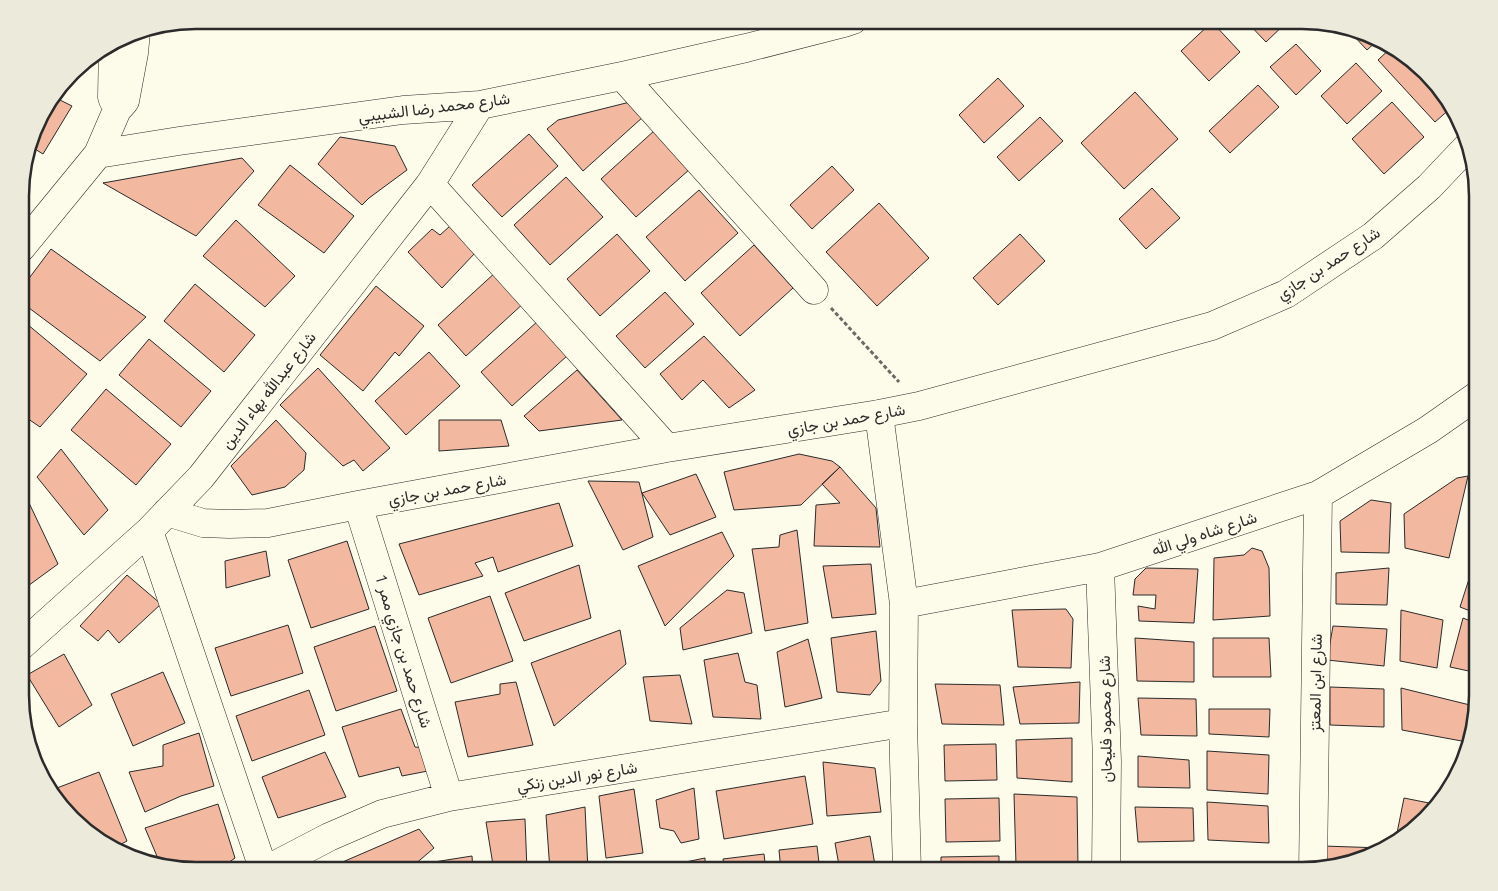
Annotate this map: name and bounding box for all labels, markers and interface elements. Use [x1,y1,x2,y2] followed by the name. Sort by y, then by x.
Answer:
[357,89,511,130] street label: شارع محمد رضا الشبيبي
[1273,223,1386,307] street label: شارع حمد بن جازي
[217,328,321,454] street label: شارع عبدالله بهاء الدين
[786,400,907,443] street label: شارع حمد بن جازي
[387,470,508,513] street label: شارع حمد بن جازي
[1149,507,1260,563] street label: شارع شاه ولي الله
[367,572,436,731] street label: شارع حمد بن جازي ممر 1
[1305,634,1328,733] street label: شارع ابن المعتز
[1095,655,1118,783] street label: شارع محمود فليحان
[515,758,639,799] street label: شارع نور الدين زنكي

